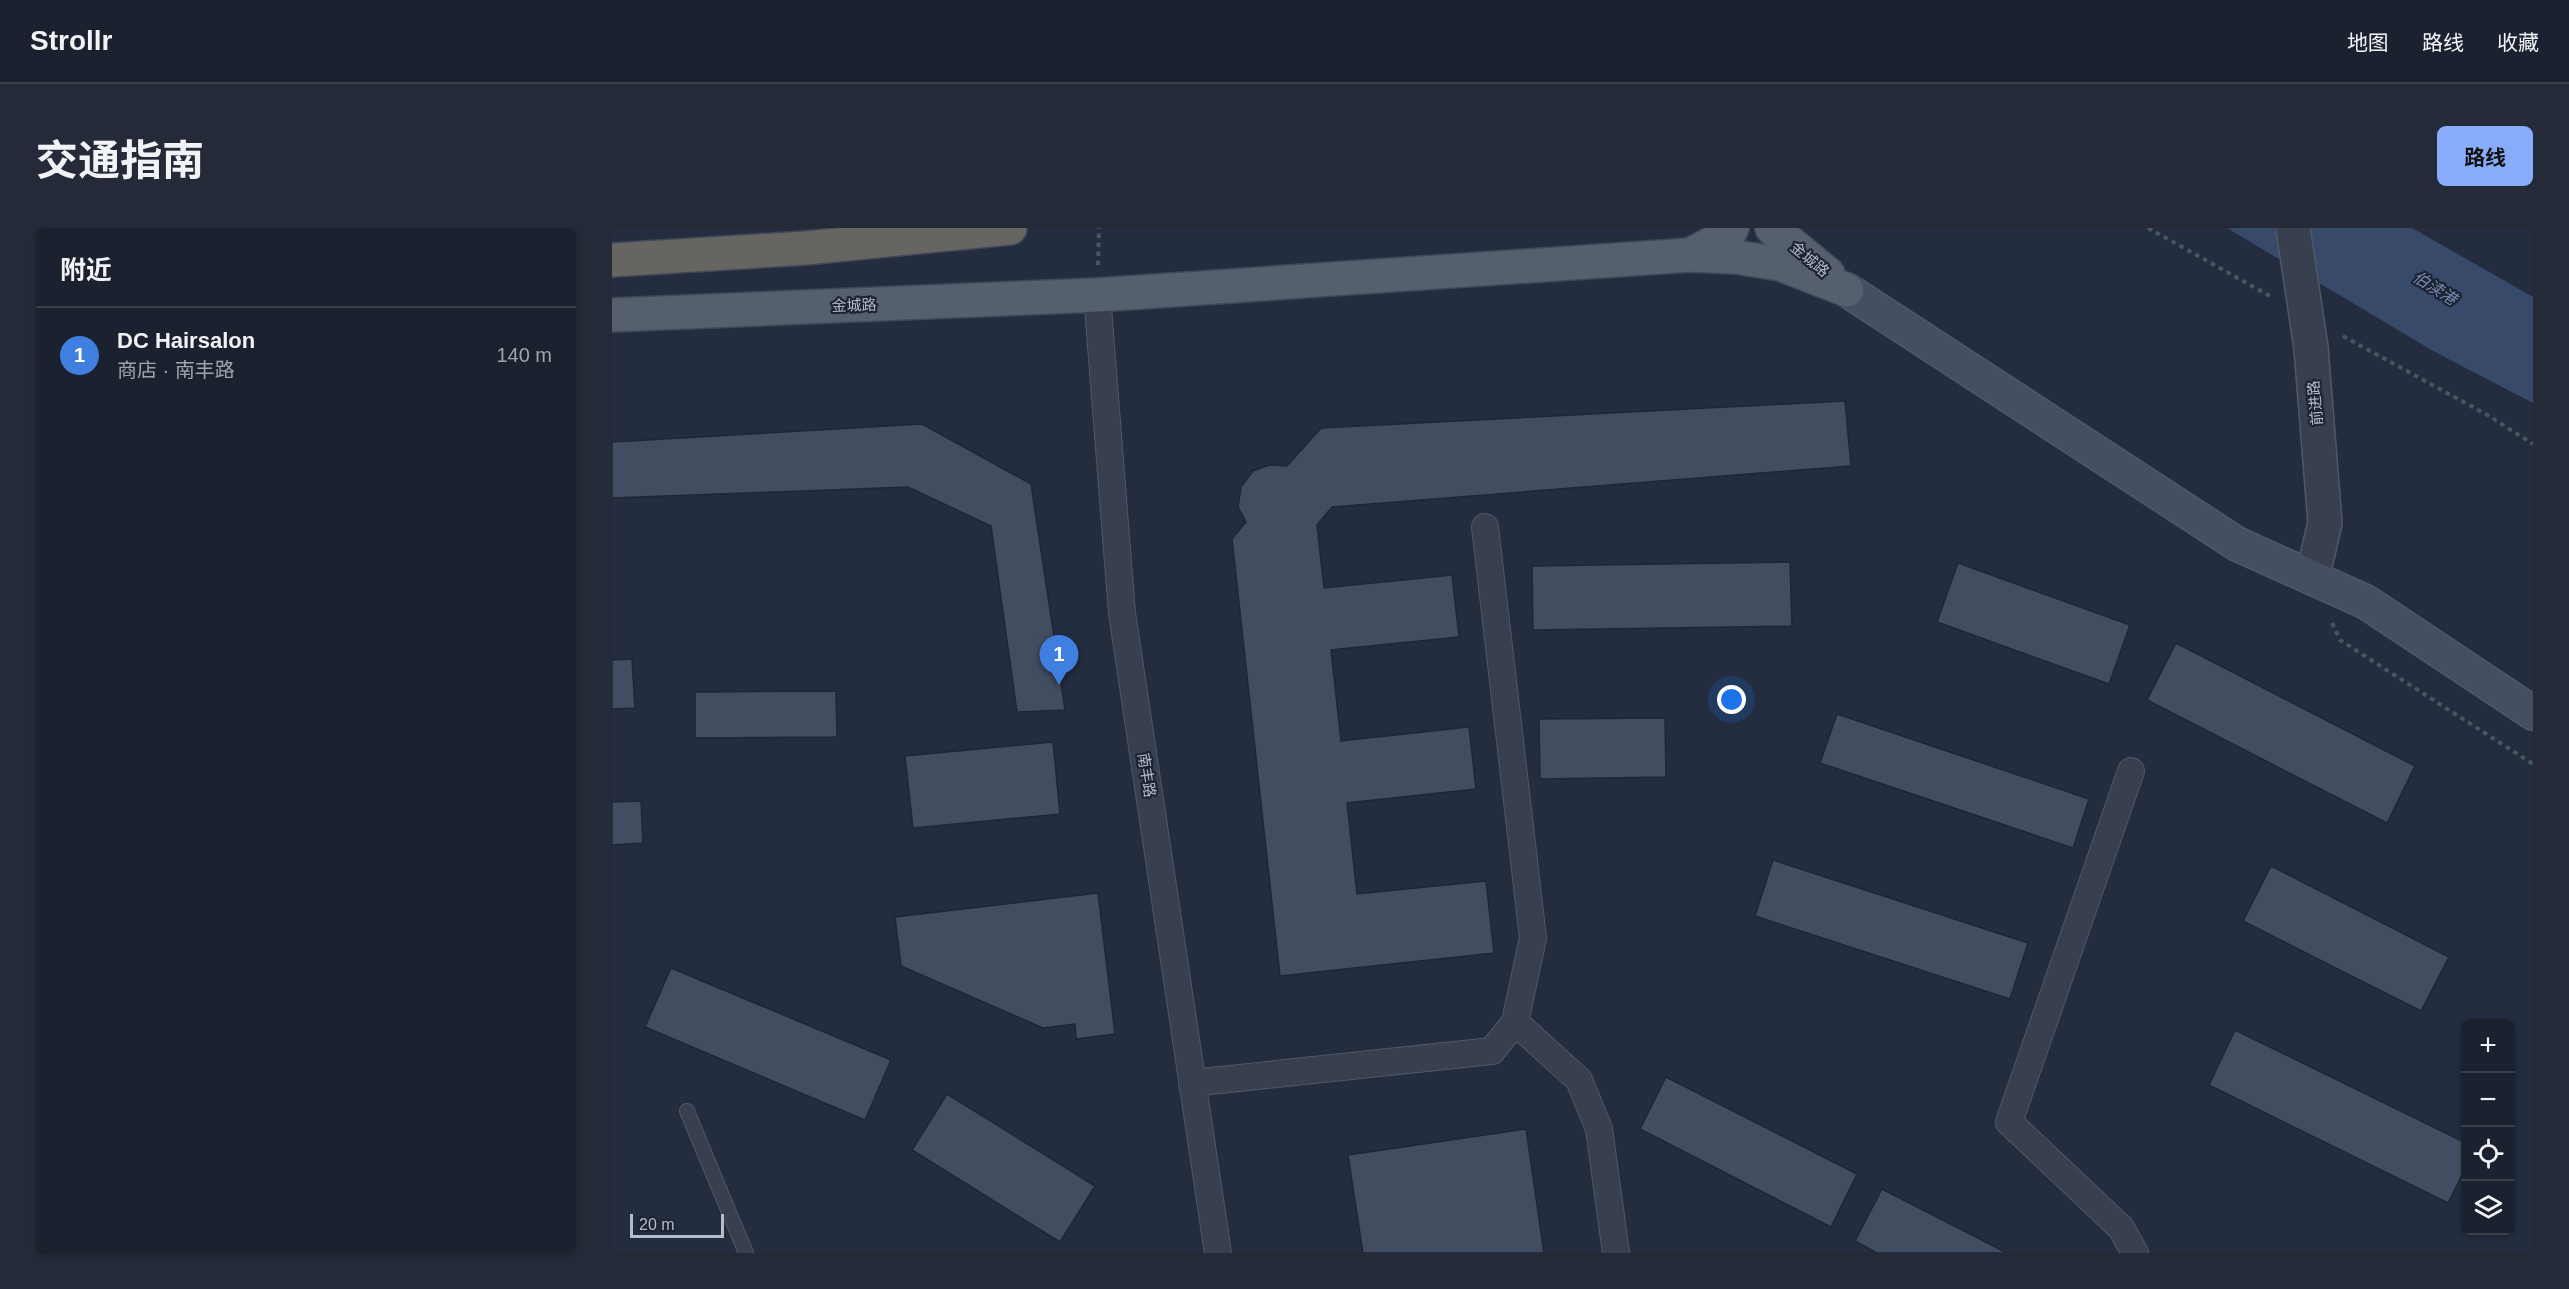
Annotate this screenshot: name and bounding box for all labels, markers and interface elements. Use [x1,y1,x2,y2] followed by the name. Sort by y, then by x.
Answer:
[30,25,112,56] text: Strollr
[2347,31,2389,54] text: 地图
[2422,31,2464,54] text: 路线
[2497,31,2539,54] text: 收藏
[2437,126,2533,186] button: 路线
[36,137,204,184] text: 交通指南
[1787,238,1833,280] street label: 金城路
[60,255,112,285] text: 附近
[2410,268,2462,309] water label: 伯渎港
[831,296,877,314] street label: 金城路
[117,328,255,353] text: DC Hairsalon
[74,344,85,366] text: 1
[496,344,552,366] text: 140 m
[117,359,235,381] text: 商店 · 南丰路
[2305,380,2325,426] street label: 前进路
[1040,636,1078,685] pin: 1
[1717,685,1746,714] your location
[1135,751,1159,799] street label: 南丰路
[2461,1019,2515,1235] map controls
[2461,1019,2515,1073] button: +
[2461,1073,2515,1127] button: −
[2461,1127,2515,1181] button: locate
[2461,1181,2515,1235] button: layers
[630,1211,724,1238] scale bar
[639,1216,675,1233] text: 20 m

